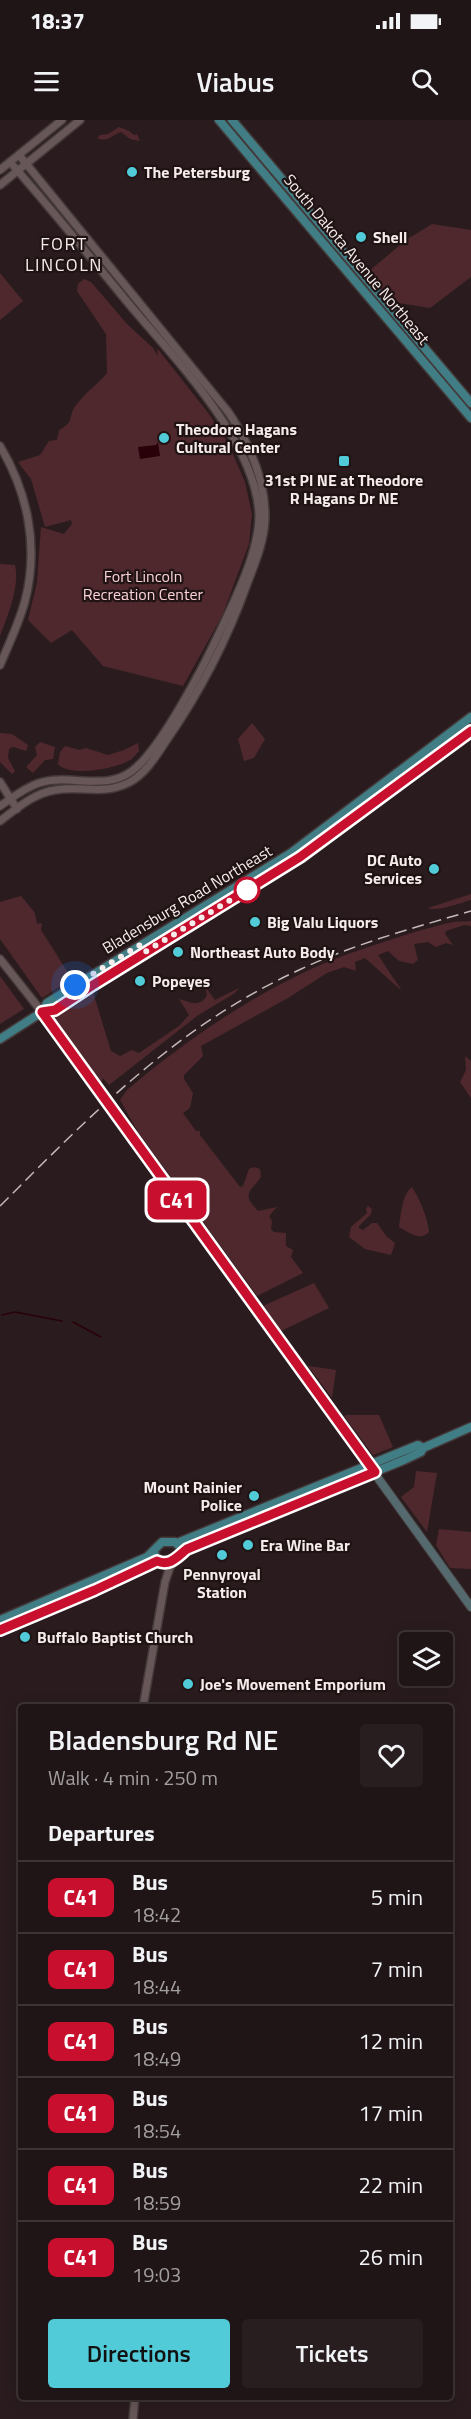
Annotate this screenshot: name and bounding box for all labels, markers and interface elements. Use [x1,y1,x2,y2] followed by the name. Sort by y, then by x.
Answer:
[30,4,85,38] text: 18:37
[196,61,275,102] text: Viabus
[30,65,63,98] icon: menu
[408,65,441,98] icon: search
[144,160,251,184] place label: The Petersburg
[125,165,139,179] marker: The Petersburg
[278,168,436,350] street label: South Dakota Avenue Northeast
[373,225,407,249] place label: Shell
[25,230,103,278] district label: FORT LINCOLN
[354,230,368,244] marker: Shell
[176,417,297,459] place label: Theodore Hagans Cultural Center
[157,431,171,445] marker: Theodore Hagans Cultural Center
[337,454,351,468] marker: 31st Pl NE at Theodore R Hagans Dr NE
[265,468,423,510] place label: 31st Pl NE at Theodore R Hagans Dr NE
[83,564,204,606] park label: Fort Lincoln Recreation Center
[97,838,277,959] street label: Bladensburg Road Northeast
[364,848,422,890] place label: DC Auto Services
[427,862,441,876] marker: DC Auto Services
[234,877,260,903] unlabelled marker
[267,910,378,934] place label: Big Valu Liquors
[248,915,262,929] marker: Big Valu Liquors
[190,940,335,964] place label: Northeast Auto Body
[171,945,185,959] marker: Northeast Auto Body
[152,969,210,993] place label: Popeyes
[60,970,90,1000] your location
[133,974,147,988] marker: Popeyes
[142,1180,212,1220] line badge: C41
[160,1184,194,1216] text: C41
[144,1475,242,1517] place label: Mount Rainier Police
[247,1489,261,1503] marker: Mount Rainier Police
[260,1533,350,1557] place label: Era Wine Bar
[241,1538,255,1552] marker: Era Wine Bar
[215,1548,229,1562] marker: Pennyroyal Station
[183,1562,261,1604] place label: Pennyroyal Station
[37,1625,193,1649] place label: Buffalo Baptist Church
[18,1630,32,1644] marker: Buffalo Baptist Church
[399,1632,453,1686] map controls
[399,1632,453,1686] button: layers
[200,1672,386,1696] place label: Joe's Movement Emporium
[181,1677,195,1691] marker: Joe's Movement Emporium
[48,1718,278,1761] text: Bladensburg Rd NE
[360,1724,423,1787] button: heart
[48,1762,218,1793] text: Walk · 4 min · 250 m
[48,1816,155,1850] text: Departures
[132,1865,168,1899] text: Bus
[371,1880,423,1914] text: 5 min
[64,1881,98,1913] text: C41
[132,1899,181,1930] text: 18:42
[132,1937,168,1971] text: Bus
[371,1952,423,1986] text: 7 min
[64,1953,98,1985] text: C41
[132,1971,181,2002] text: 18:44
[132,2009,168,2043] text: Bus
[358,2024,423,2058] text: 12 min
[64,2025,98,2057] text: C41
[132,2043,181,2074] text: 18:49
[132,2081,168,2115] text: Bus
[358,2096,423,2130] text: 17 min
[64,2097,98,2129] text: C41
[132,2115,181,2146] text: 18:54
[132,2153,168,2187] text: Bus
[358,2168,423,2202] text: 22 min
[64,2169,98,2201] text: C41
[132,2187,181,2218] text: 18:59
[132,2225,168,2259] text: Bus
[358,2240,423,2274] text: 26 min
[64,2241,98,2273] text: C41
[132,2259,181,2290] text: 19:03
[48,2319,230,2388] button: Directions
[242,2319,423,2388] button: Tickets

